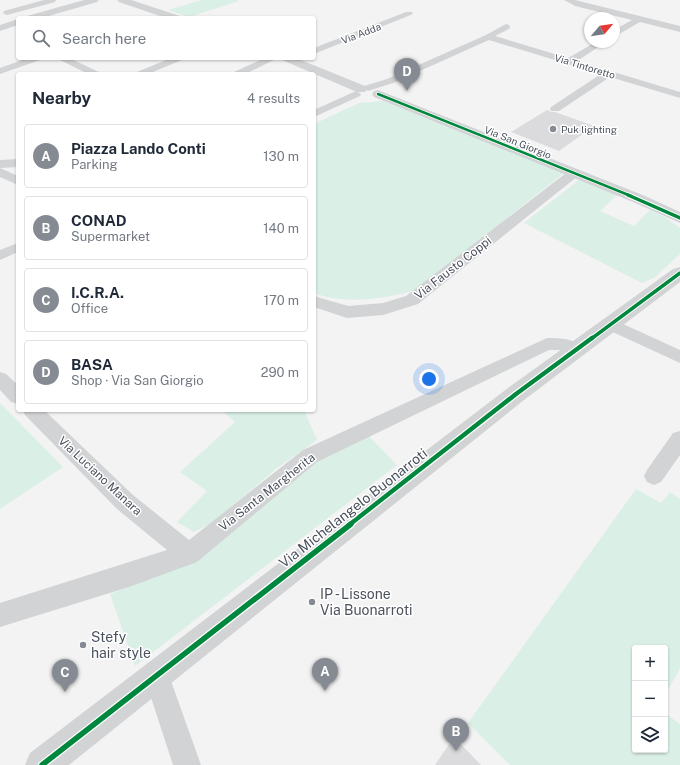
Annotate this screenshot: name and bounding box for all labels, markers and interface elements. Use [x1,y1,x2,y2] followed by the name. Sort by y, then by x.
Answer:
[584,12,620,48] north arrow
[16,16,316,60] search box
[339,20,383,46] street label: Via Adda
[30,27,52,49] icon: search
[62,30,146,47] text: Search here
[553,51,617,81] street label: Via Tintoretto
[394,58,420,91] pin: D
[32,88,91,108] text: Nearby
[247,91,300,106] text: 4 results
[483,123,554,161] street label: Via San Giorgio
[561,123,617,135] place label: Puk lighting
[548,124,558,134] marker: Puk lighting
[71,140,206,157] text: Piazza Lando Conti
[41,149,51,164] text: A
[263,149,299,164] text: 130 m
[71,157,118,172] text: Parking
[71,212,127,229] text: CONAD
[42,221,50,236] text: B
[263,221,299,236] text: 140 m
[71,229,150,244] text: Supermarket
[412,234,494,302] street label: Via Fausto Coppi
[71,284,124,301] text: I.C.R.A.
[41,293,51,308] text: C
[264,293,299,308] text: 170 m
[71,301,108,316] text: Office
[71,356,113,373] text: BASA
[41,365,51,380] text: D
[261,365,299,380] text: 290 m
[419,369,439,389] your location
[71,373,204,388] text: Shop · Via San Giorgio
[55,434,145,518] street label: Via Luciano Manara
[276,445,430,571] street label: Via Michelangelo Buonarroti
[216,450,318,534] street label: Via Santa Margherita
[320,586,413,618] place label: IP - Lissone Via Buonarroti
[307,597,317,607] marker: IP - Lissone Via Buonarroti
[91,629,151,661] place label: Stefy hair style
[78,640,88,650] marker: Stefy hair style
[632,645,668,753] map controls
[632,645,668,681] button: +
[312,658,338,691] pin: A
[52,659,78,692] pin: C
[632,681,668,717] button: −
[632,717,668,753] button: layers
[443,718,469,751] pin: B

